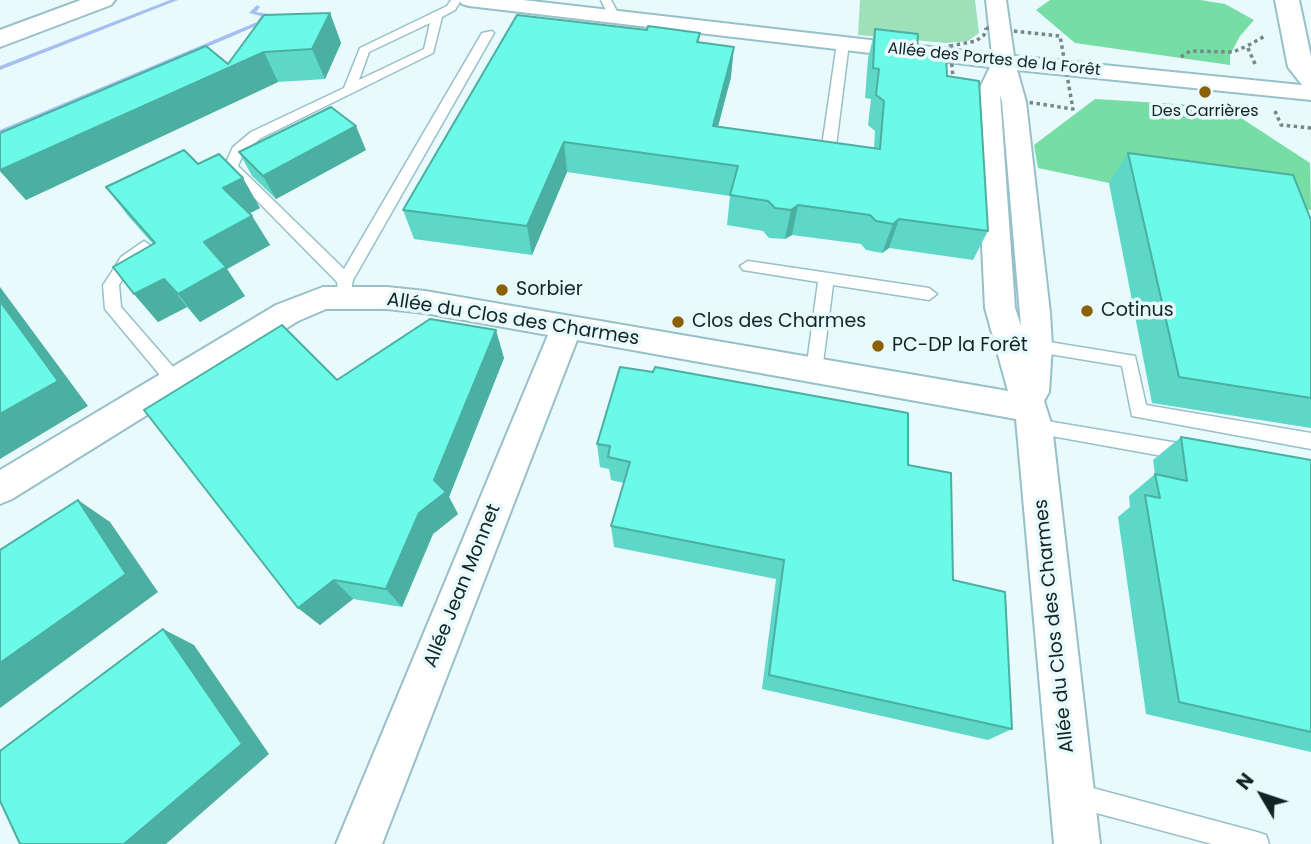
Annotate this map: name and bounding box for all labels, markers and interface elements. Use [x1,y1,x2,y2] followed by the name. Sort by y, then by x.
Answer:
[887,39,1101,81] street label: Allée des Portes de la Forêt
[1197,84,1213,100] marker: Des Carrières
[1151,102,1259,122] place label: Des Carrières
[516,279,583,301] place label: Sorbier
[494,282,510,298] marker: Sorbier
[385,289,641,351] street label: Allée du Clos des Charmes
[1101,300,1174,322] place label: Cotinus
[1079,303,1095,319] marker: Cotinus
[692,311,866,333] place label: Clos des Charmes
[670,314,686,330] marker: Clos des Charmes
[892,335,1028,357] place label: PC-DP la Forêt
[870,338,886,354] marker: PC-DP la Forêt
[1030,498,1080,754] street label: Allée du Clos des Charmes
[420,501,506,671] street label: Allée Jean Monnet
[1227,760,1297,830] north arrow
[1230,767,1260,796] text: N

